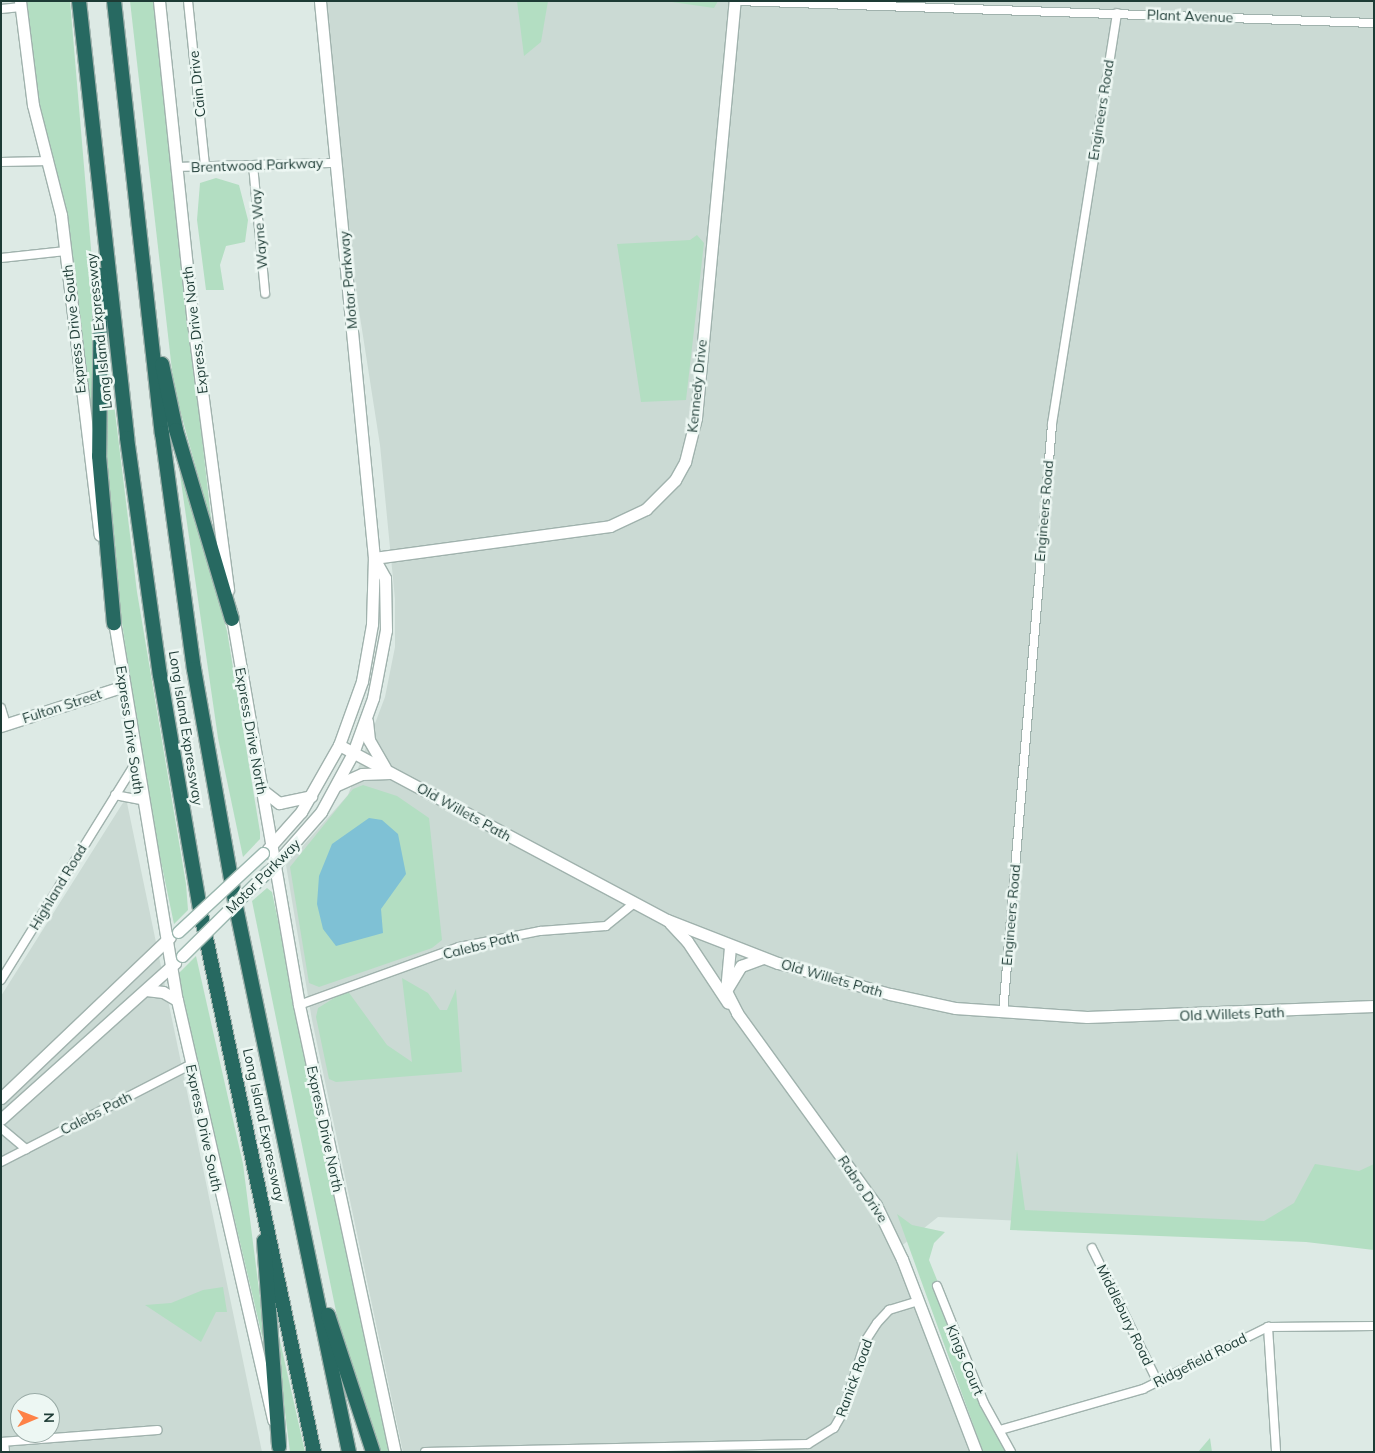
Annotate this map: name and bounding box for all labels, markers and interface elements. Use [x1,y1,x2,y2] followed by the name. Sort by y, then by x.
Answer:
[1147,6,1233,26] street label: Plant Avenue
[185,50,209,118] street label: Cain Drive
[1085,59,1117,161] street label: Engineers Road
[191,154,323,176] street label: Brentwood Parkway
[247,188,271,270] street label: Wayne Way
[335,230,361,330] street label: Motor Parkway
[82,252,116,410] street label: Long Island Expressway
[59,264,89,394] street label: Express Drive South
[179,265,211,395] street label: Express Drive North
[684,339,710,433] street label: Kennedy Drive
[1031,460,1057,562] street label: Engineers Road
[165,649,207,807] street label: Long Island Expressway
[113,665,147,795] street label: Express Drive South
[232,666,270,796] street label: Express Drive North
[20,685,104,727] street label: Fulton Street
[414,779,514,845] street label: Old Willets Path
[222,835,304,917] street label: Motor Parkway
[26,841,90,933] street label: Highland Road
[998,864,1024,966] street label: Engineers Road
[441,927,521,963] street label: Calebs Path
[779,955,885,1001] street label: Old Willets Path
[1179,1004,1285,1024] street label: Old Willets Path
[239,1047,289,1203] street label: Long Island Expressway
[182,1063,226,1193] street label: Express Drive South
[303,1064,347,1194] street label: Express Drive North
[57,1088,135,1138] street label: Calebs Path
[835,1152,891,1226] street label: Rabro Drive
[1093,1262,1157,1368] street label: Middlebury Road
[943,1322,987,1398] street label: Kings Court
[1150,1329,1250,1391] street label: Ridgefield Road
[832,1337,876,1419] street label: Ranick Road
[10,1393,60,1443] north arrow
[40,1412,58,1423] text: N

